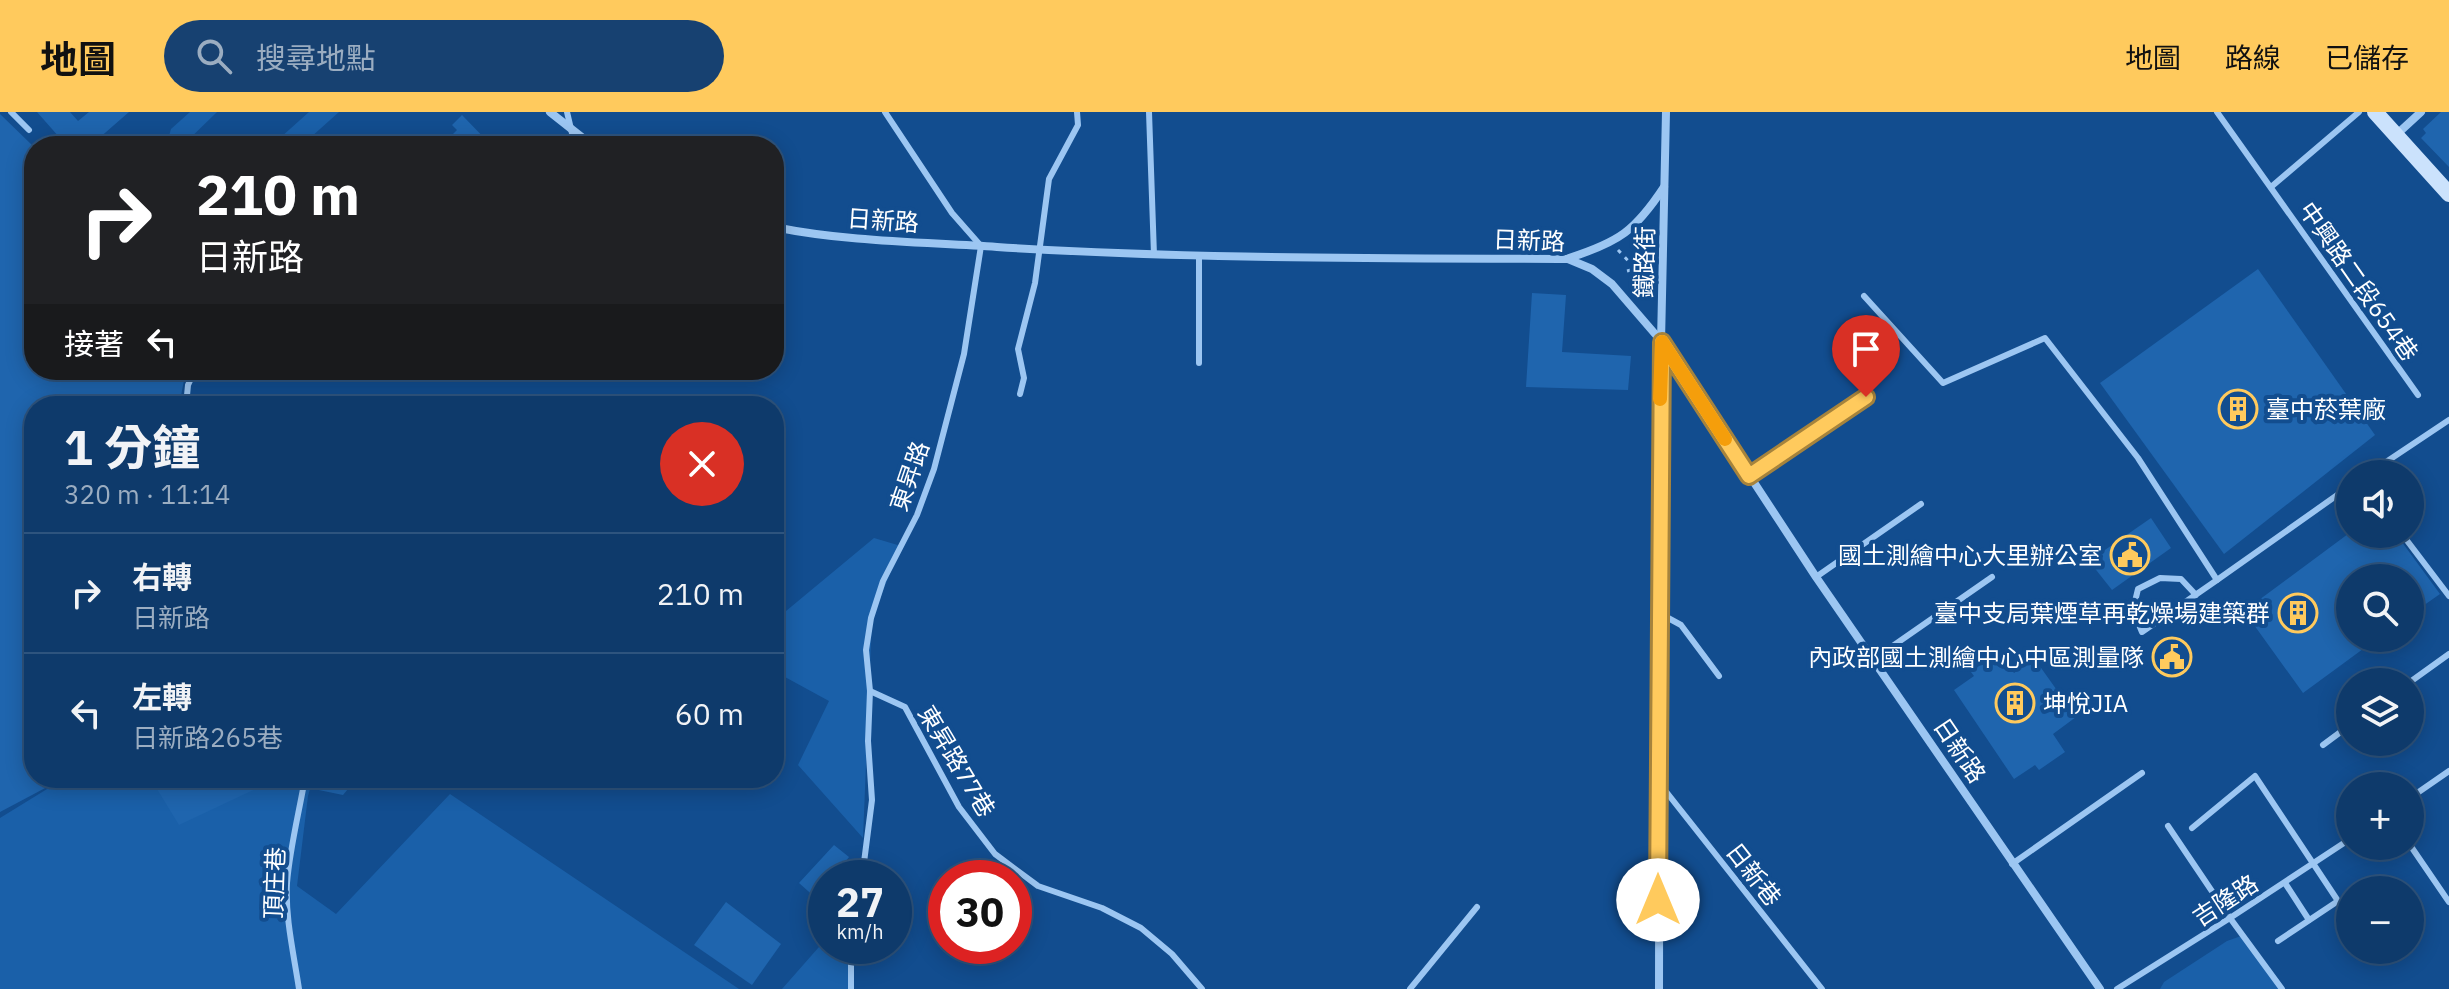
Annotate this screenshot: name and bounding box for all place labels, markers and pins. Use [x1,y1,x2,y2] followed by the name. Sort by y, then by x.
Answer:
[1832,315,1900,397] pin
[2217,388,2259,430] building icon: 臺中菸葉廠
[2266,393,2386,425] place label: 臺中菸葉廠
[2109,534,2151,576] public building icon: 國土測繪中心大里辦公室
[1838,539,2102,571] place label: 國土測繪中心大里辦公室
[2277,592,2319,634] building icon: 臺中支局葉煙草再乾燥場建築群
[1934,597,2270,629] place label: 臺中支局葉煙草再乾燥場建築群
[2151,636,2193,678] public building icon: 內政部國土測繪中心中區測量隊
[1808,641,2144,673] place label: 內政部國土測繪中心中區測量隊
[1994,682,2036,724] building icon: 坤悅JIA
[2043,687,2128,719] place label: 坤悅JIA

